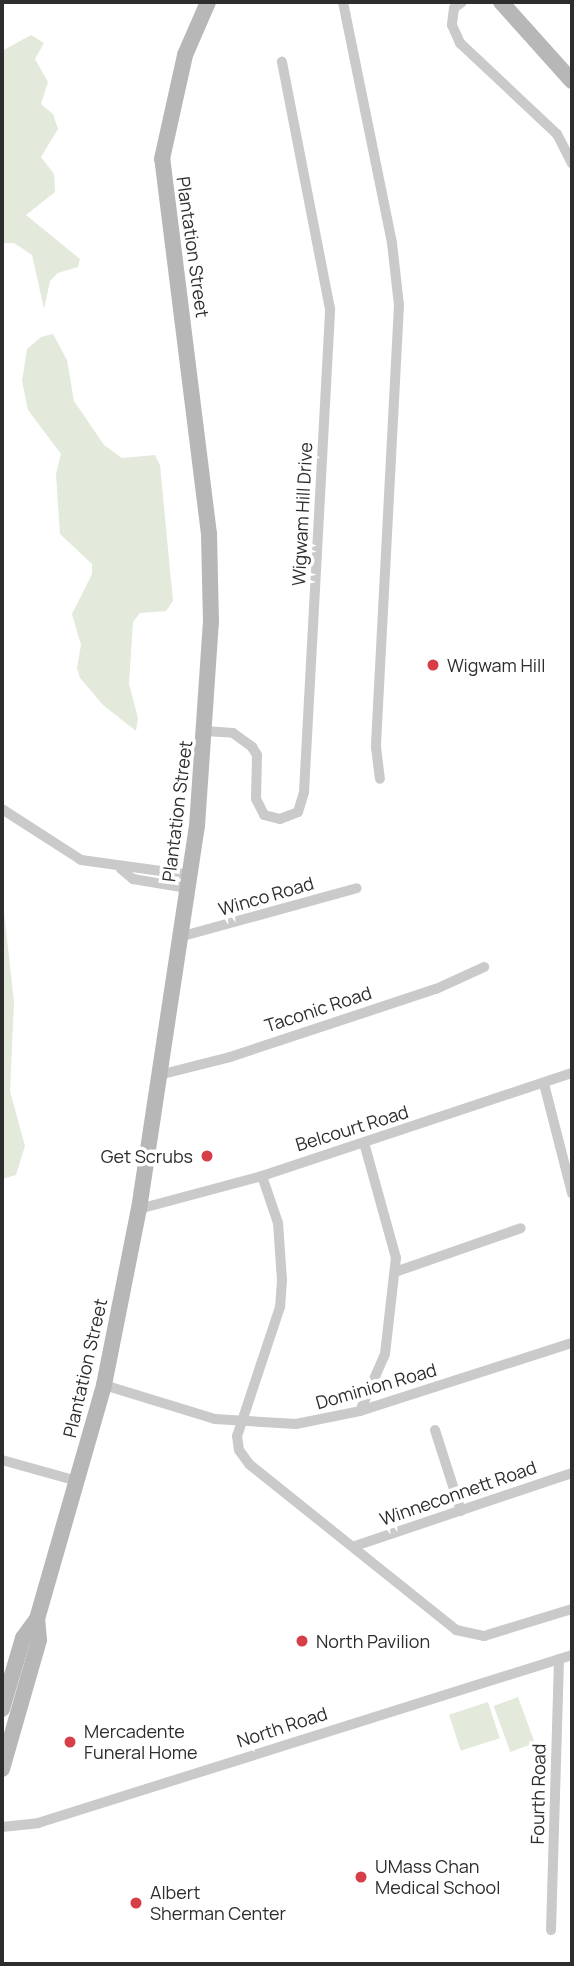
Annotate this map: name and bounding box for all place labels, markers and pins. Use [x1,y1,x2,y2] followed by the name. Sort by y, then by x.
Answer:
[447,654,545,676] place label: Wigwam Hill
[425,657,441,673] marker: Wigwam Hill
[101,1145,193,1167] place label: Get Scrubs
[199,1148,215,1164] marker: Get Scrubs
[316,1630,430,1652] place label: North Pavilion
[294,1633,310,1649] marker: North Pavilion
[84,1721,198,1764] place label: Mercadente Funeral Home
[62,1734,78,1750] marker: Mercadente Funeral Home
[375,1856,500,1898] place label: UMass Chan Medical School
[353,1869,369,1885] marker: UMass Chan Medical School
[150,1882,286,1924] place label: Albert Sherman Center
[128,1895,144,1911] marker: Albert Sherman Center

